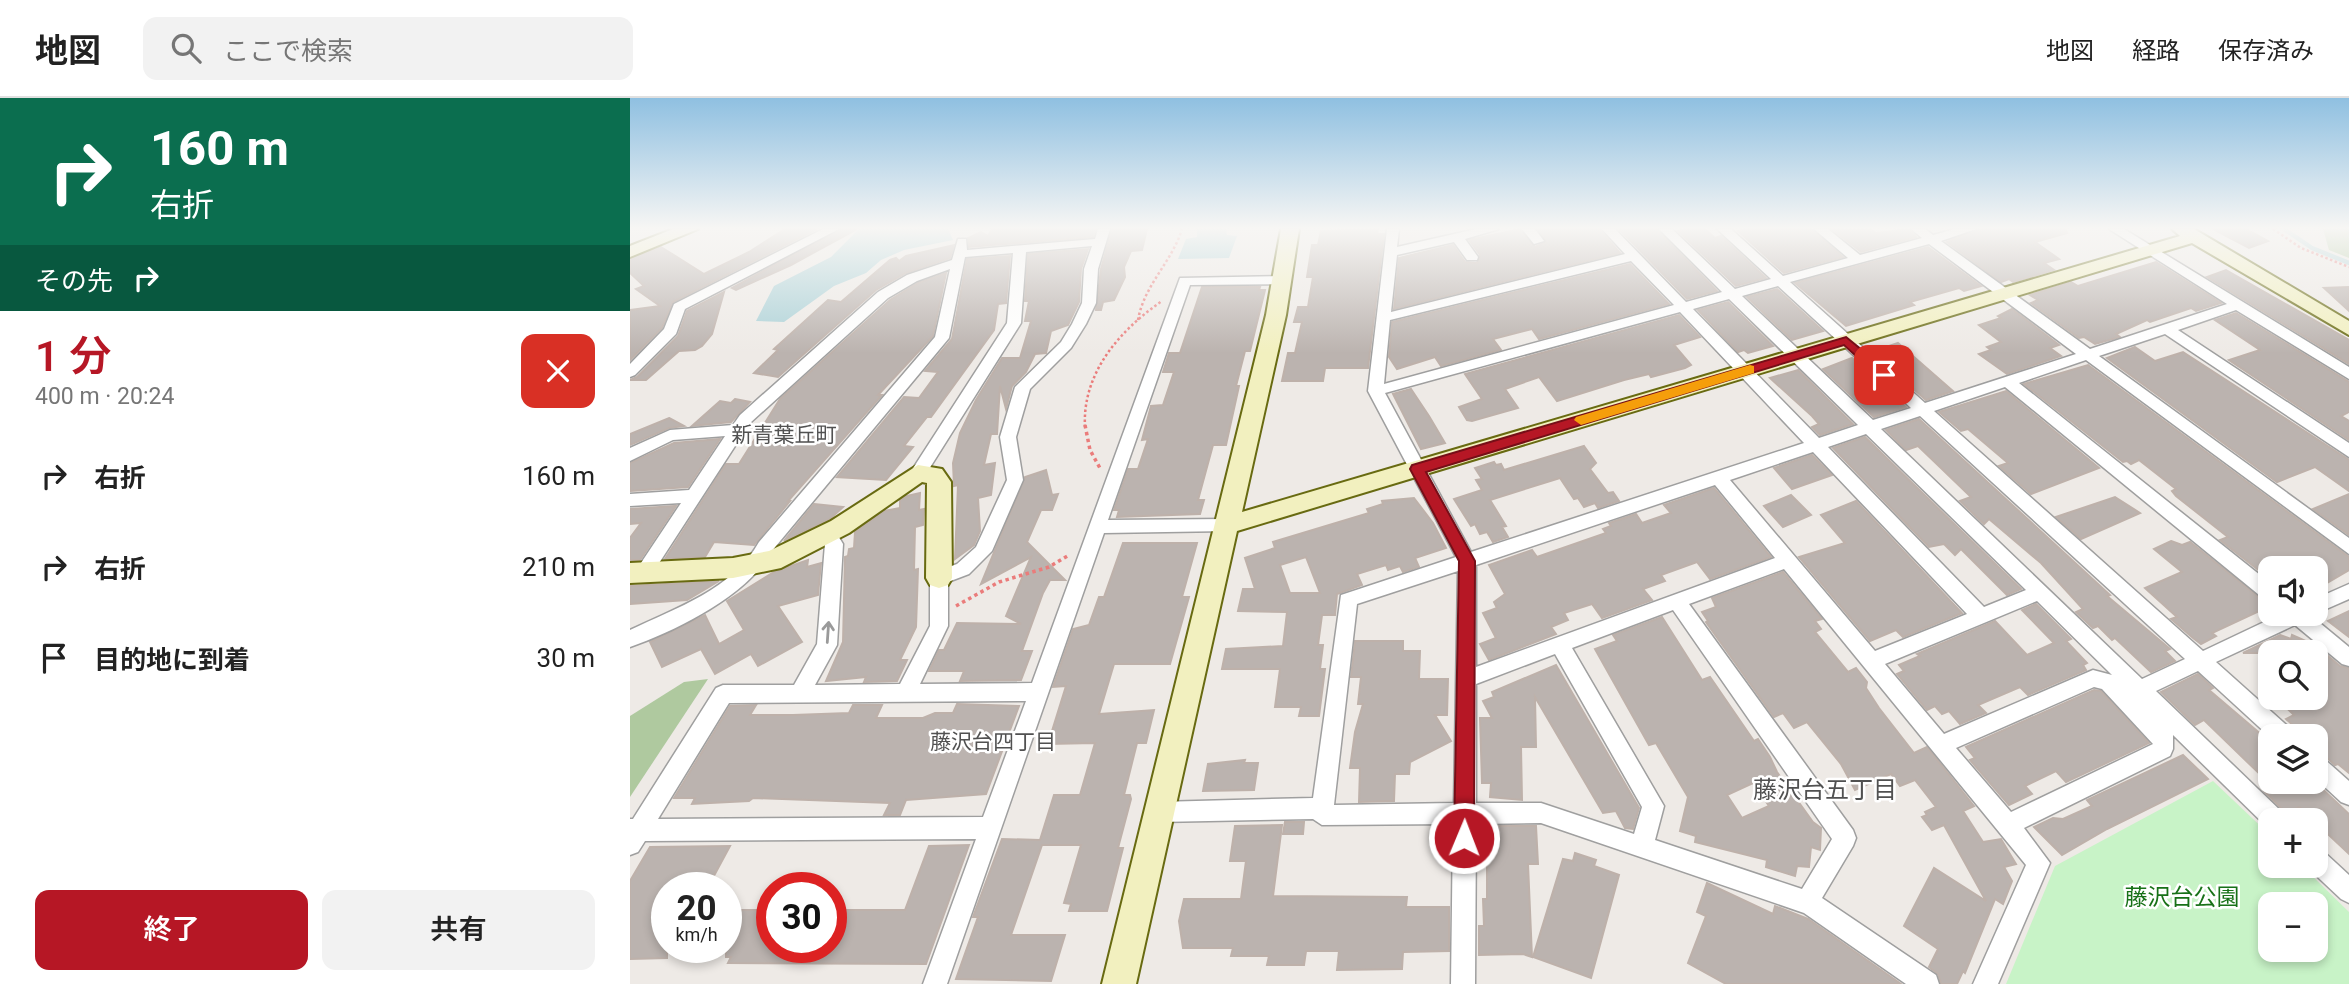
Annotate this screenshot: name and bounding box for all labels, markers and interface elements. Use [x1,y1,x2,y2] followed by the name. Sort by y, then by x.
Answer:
[143,17,633,80] search box
[167,29,205,67] icon: search
[35,31,101,70] text: 地図
[223,36,353,66] text: ここで検索
[2046,37,2094,65] text: 地図
[2132,37,2180,65] text: 経路
[2218,37,2314,65] text: 保存済み
[150,120,289,177] text: 160 m
[35,126,126,217] icon: right
[150,186,214,224] text: 右折
[127,259,165,297] icon: right
[35,266,113,296] text: その先
[35,332,111,381] text: 1 分
[521,334,595,408] button: close
[1854,345,1914,405] pin
[1865,356,1903,394] icon: arrive
[35,383,174,410] text: 400 m · 20:24
[732,423,837,447] district label: 新青葉丘町
[35,457,73,495] icon: right
[522,461,595,491] text: 160 m
[94,463,146,493] text: 右折
[35,548,73,586] icon: right
[522,552,595,582] text: 210 m
[94,554,146,584] text: 右折
[2258,556,2328,962] map controls
[2258,556,2328,626] button: sound
[822,621,835,644] one-way arrow
[35,639,73,677] icon: arrive
[2258,640,2328,710] button: search
[537,643,595,673] text: 30 m
[94,645,250,675] text: 目的地に到着
[2258,724,2328,794] button: layers
[930,730,1056,754] district label: 藤沢台四丁目
[1753,776,1897,804] district label: 藤沢台五丁目
[1427,801,1501,875] position arrow
[2258,808,2328,878] button: +
[756,872,847,963] speed limit sign: 30
[2125,884,2240,911] park label: 藤沢台公園
[676,888,717,929] text: 20
[35,890,308,970] button: 終了
[322,890,595,970] button: 共有
[2258,892,2328,962] button: −
[675,924,718,945] text: km/h

